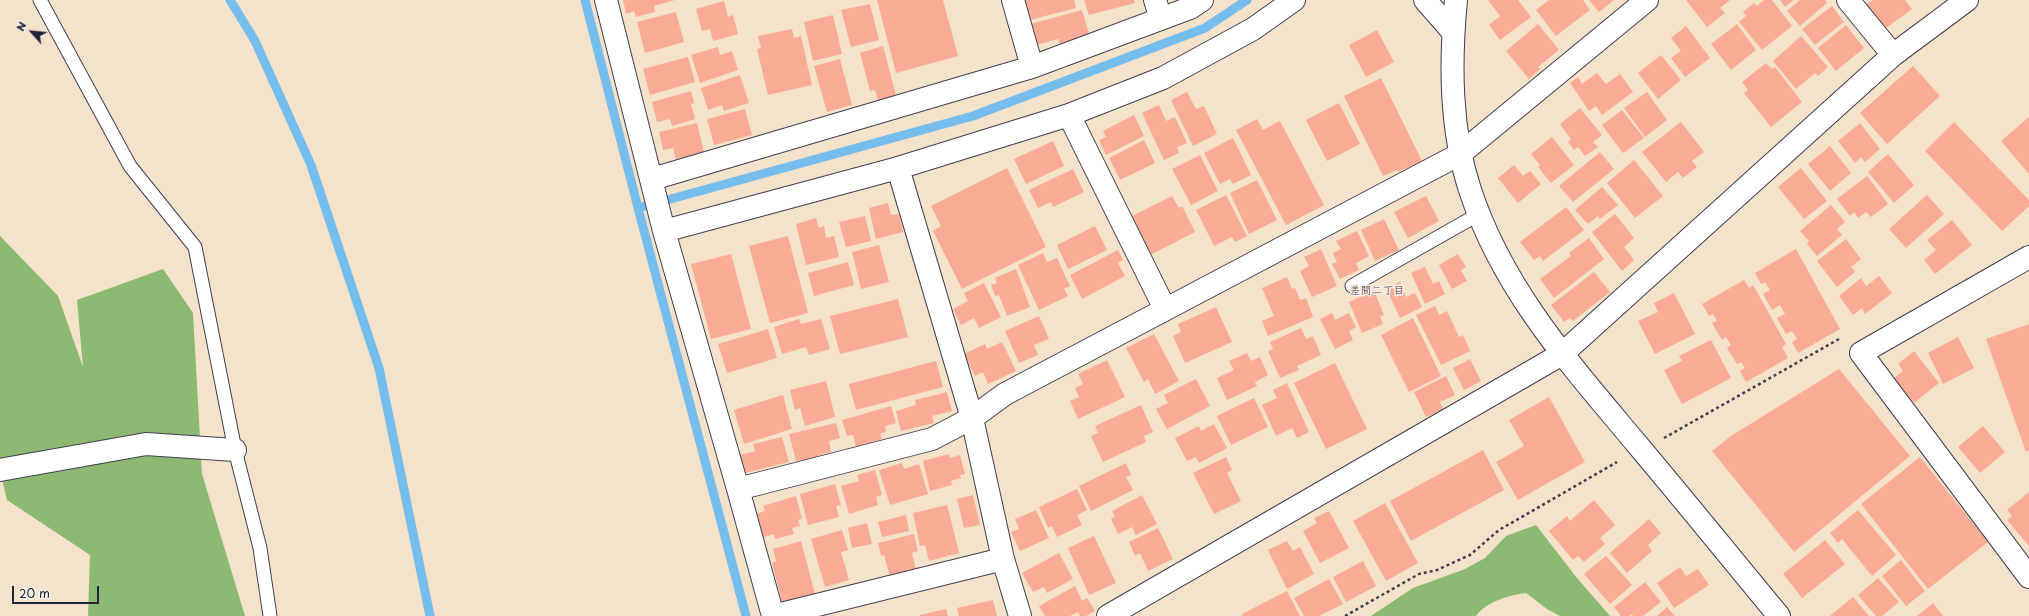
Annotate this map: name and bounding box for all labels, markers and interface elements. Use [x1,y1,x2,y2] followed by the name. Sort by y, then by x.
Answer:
[12,12,52,52] north arrow
[11,19,30,34] text: N
[1350,284,1404,298] district label: 差間二丁目
[14,578,101,604] scale bar
[19,584,50,602] text: 20 m

